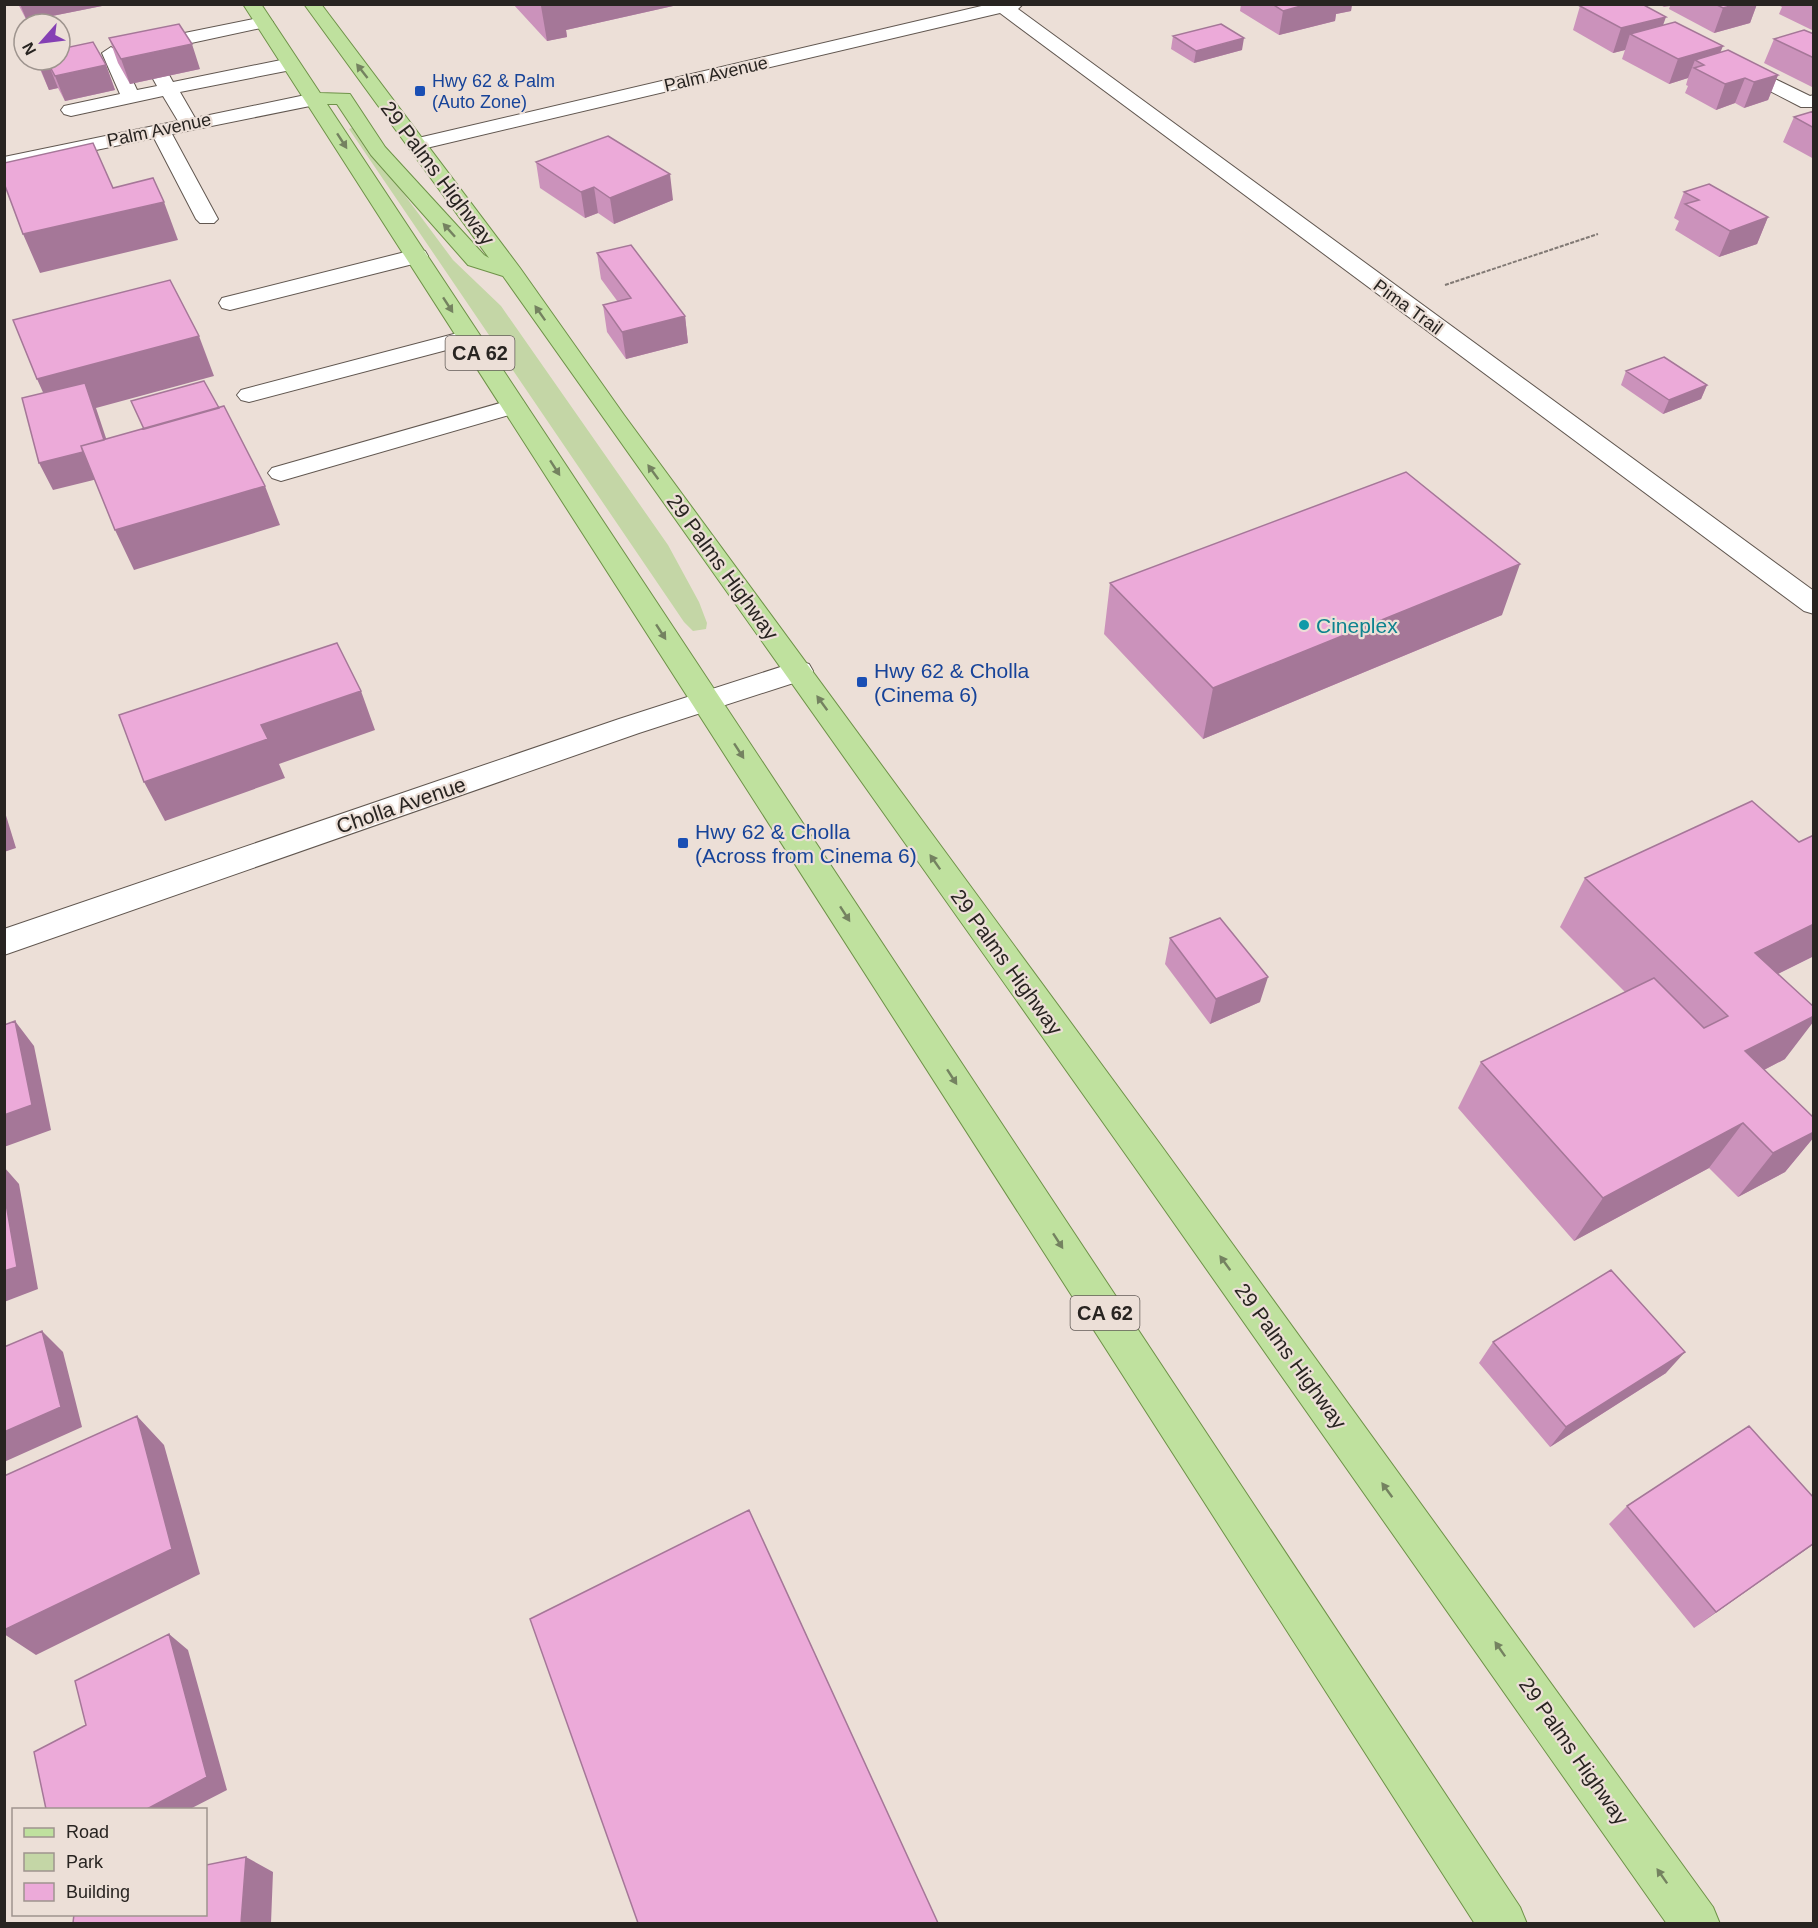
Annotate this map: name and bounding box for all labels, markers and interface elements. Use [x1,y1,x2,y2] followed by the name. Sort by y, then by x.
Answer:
[12,12,72,72] north arrow
[19,40,39,58] text: N
[662,52,770,96] street label: Palm Avenue
[355,63,368,79] one-way arrow
[432,71,555,112] place label: Hwy 62 & Palm (Auto Zone)
[413,84,427,98] marker: Hwy 62 & Palm (Auto Zone)
[376,97,500,250] street label: 29 Palms Highway
[105,109,213,151] street label: Palm Avenue
[336,133,347,149] one-way arrow
[442,222,456,237] one-way arrow
[1370,275,1446,339] street label: Pima Trail
[443,296,454,313] one-way arrow
[534,305,546,321] one-way arrow
[446,336,514,370] road number: CA 62
[549,460,560,476] one-way arrow
[647,464,659,479] one-way arrow
[663,490,784,645] street label: 29 Palms Highway
[1316,614,1398,637] place label: Cineplex
[1297,618,1311,632] marker: Cineplex
[655,623,667,639] one-way arrow
[874,659,1030,706] place label: Hwy 62 & Cholla (Cinema 6)
[855,675,869,689] marker: Hwy 62 & Cholla (Cinema 6)
[816,695,828,711] one-way arrow
[733,742,744,759] one-way arrow
[333,772,469,838] street label: Cholla Avenue
[695,820,917,867] place label: Hwy 62 & Cholla (Across from Cinema 6)
[676,836,690,850] marker: Hwy 62 & Cholla (Across from Cinema 6)
[929,854,941,870] one-way arrow
[947,885,1068,1040] street label: 29 Palms Highway
[839,906,850,922] one-way arrow
[946,1069,957,1085] one-way arrow
[1052,1232,1064,1248] one-way arrow
[1219,1256,1231,1271] one-way arrow
[1231,1279,1352,1434] street label: 29 Palms Highway
[1070,1296,1140,1330] road number: CA 62
[1382,1482,1393,1498] one-way arrow
[1494,1641,1506,1657] one-way arrow
[1515,1673,1634,1829] street label: 29 Palms Highway
[12,1808,207,1916] legend
[66,1822,109,1842] text: Road
[66,1852,104,1872] text: Park
[1656,1868,1668,1884] one-way arrow
[66,1882,130,1902] text: Building

